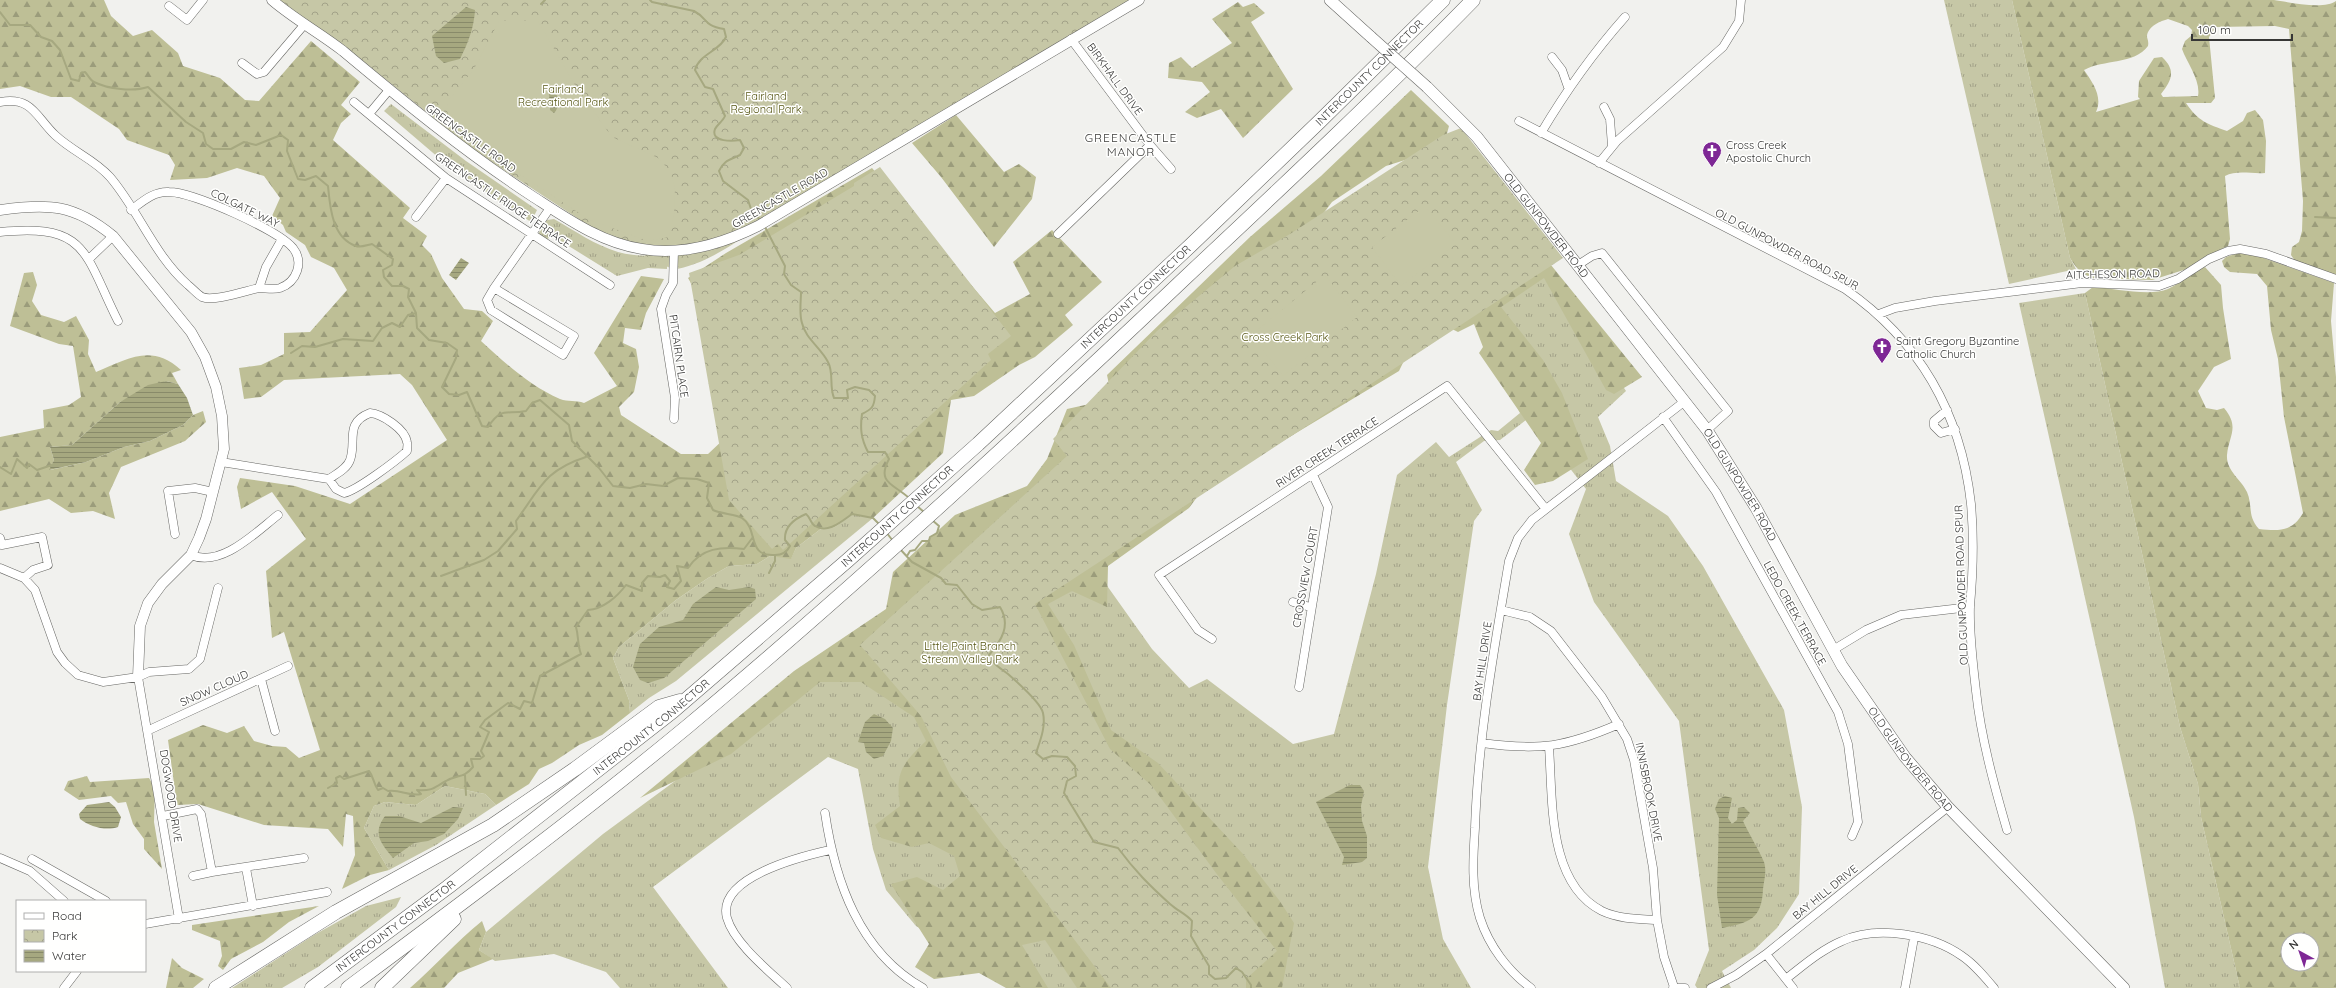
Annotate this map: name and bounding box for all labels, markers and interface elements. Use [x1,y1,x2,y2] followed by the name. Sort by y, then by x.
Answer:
[1312,16,1426,129] street label: INTERCOUNTY CONNECTOR
[2192,16,2292,42] scale bar
[2198,22,2231,37] text: 100 m
[1084,40,1146,118] street label: BIRKHALL DRIVE
[518,82,608,109] park label: Fairland Recreational Park
[730,89,802,116] park label: Fairland Regional Park
[423,100,519,176] street label: GREENCASTLE ROAD
[1085,130,1177,159] district label: GREENCASTLE MANOR
[1726,138,1811,165] place label: Cross Creek Apostolic Church
[1701,140,1723,168] church icon: Cross Creek Apostolic Church
[432,149,574,251] street label: GREENCASTLE RIDGE TERRACE
[730,165,831,231] street label: GREENCASTLE ROAD
[1501,170,1592,281] street label: OLD GUNPOWDER ROAD
[208,185,282,231] street label: COLGATE WAY
[1713,205,1861,293] street label: OLD GUNPOWDER ROAD SPUR
[1078,242,1194,352] street label: INTERCOUNTY CONNECTOR
[2066,266,2160,282] street label: AITCHESON ROAD
[666,313,692,399] street label: PITCAIRN PLACE
[1242,330,1329,344] park label: Cross Creek Park
[1896,334,2019,361] place label: Saint Gregory Byzantine Catholic Church
[1871,336,1893,364] church icon: Saint Gregory Byzantine Catholic Church
[1273,414,1381,490] street label: RIVER CREEK TERRACE
[1701,425,1780,543] street label: OLD GUNPOWDER ROAD
[838,462,956,570] street label: INTERCOUNTY CONNECTOR
[1951,505,1971,665] street label: OLD GUNPOWDER ROAD SPUR
[1289,525,1321,629] street label: CROSSVIEW COURT
[1761,558,1829,668] street label: LEDO CREEK TERRACE
[1470,620,1494,702] street label: BAY HILL DRIVE
[921,639,1019,666] park label: Little Paint Branch Stream Valley Park
[178,667,250,709] street label: SNOW CLOUD
[590,676,712,778] street label: INTERCOUNTY CONNECTOR
[1865,704,1956,815] street label: OLD GUNPOWDER ROAD
[1632,741,1666,843] street label: INNISBROOK DRIVE
[157,749,185,843] street label: DOGWOOD DRIVE
[1790,861,1860,923] street label: BAY HILL DRIVE
[333,877,458,975] street label: INTERCOUNTY CONNECTOR
[16,900,146,972] legend
[52,908,82,923] text: Road
[52,928,77,943] text: Park
[2280,932,2320,972] north arrow
[2286,936,2301,952] text: N
[52,948,87,963] text: Water

